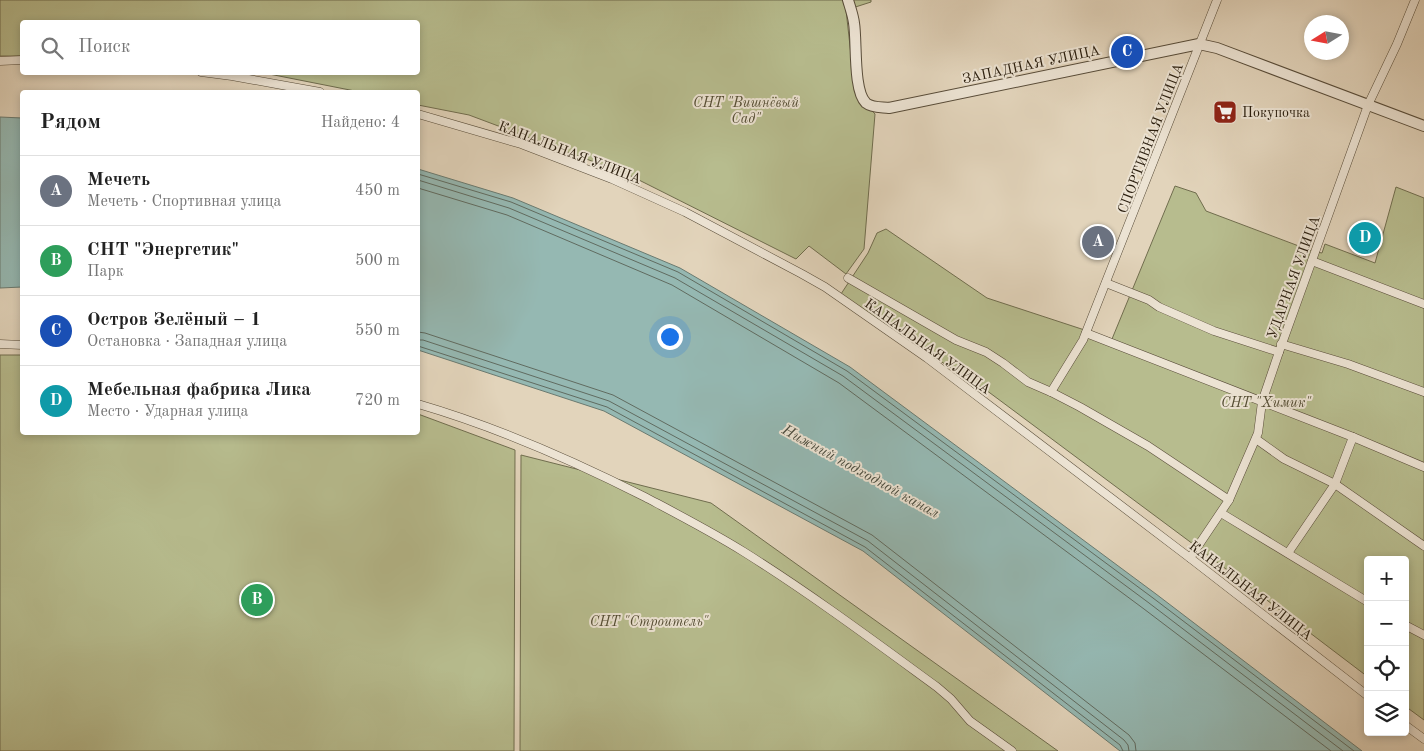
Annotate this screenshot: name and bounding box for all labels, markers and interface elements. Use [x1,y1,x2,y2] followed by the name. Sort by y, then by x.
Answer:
[1304,15,1349,60] north arrow
[20,20,420,75] search box
[1111,33,1143,71] pin: C
[38,34,66,62] icon: search
[78,38,130,57] text: Поиск
[961,43,1102,86] street label: ЗАПАДНАЯ УЛИЦА
[1116,61,1186,215] street label: СПОРТИВНАЯ УЛИЦА
[693,96,799,126] park label: СНТ "Вишнёвый Сад"
[1212,99,1238,125] supermarket icon: Покупочка
[1242,106,1310,120] place label: Покупочка
[40,112,101,133] text: Рядом
[321,115,400,131] text: Найдено: 4
[496,119,643,187] street label: КАНАЛЬНАЯ УЛИЦА
[87,171,150,190] text: Мечеть
[50,183,62,199] text: A
[355,183,400,199] text: 450 m
[87,194,282,210] text: Мечеть · Спортивная улица
[1265,214,1323,341] street label: УДАРНАЯ УЛИЦА
[1349,219,1381,257] pin: D
[1082,223,1114,261] pin: A
[87,241,239,260] text: СНТ "Энергетик"
[50,253,62,269] text: B
[355,253,400,269] text: 500 m
[87,264,124,280] text: Парк
[862,296,993,397] street label: КАНАЛЬНАЯ УЛИЦА
[87,311,261,330] text: Остров Зелёный – 1
[51,323,61,339] text: C
[355,323,400,339] text: 550 m
[657,324,683,350] your location
[87,334,287,350] text: Остановка · Западная улица
[87,381,311,400] text: Мебельная фабрика Лика
[50,393,62,409] text: D
[355,393,400,409] text: 720 m
[1221,396,1311,410] park label: СНТ "Химик"
[87,404,248,420] text: Место · Ударная улица
[778,422,942,522] water label: Нижний подходной канал
[1186,538,1315,643] street label: КАНАЛЬНАЯ УЛИЦА
[1364,556,1409,736] map controls
[1364,556,1409,601] button: +
[241,581,273,619] pin: B
[1364,601,1409,646] button: −
[590,615,709,630] park label: СНТ "Строитель"
[1364,646,1409,691] button: locate
[1364,691,1409,736] button: layers

